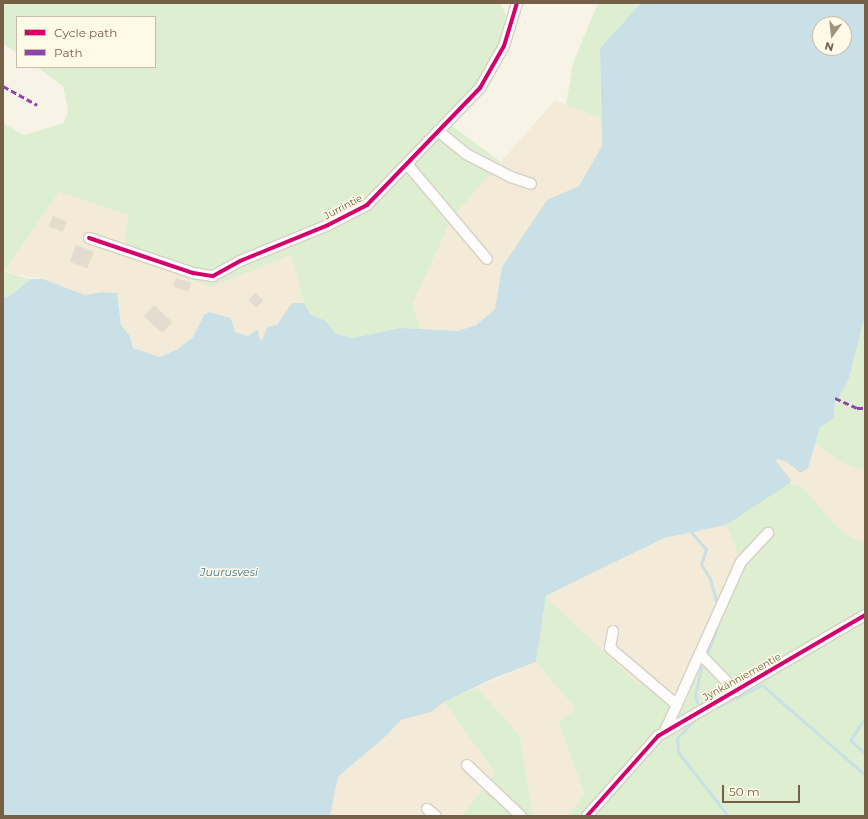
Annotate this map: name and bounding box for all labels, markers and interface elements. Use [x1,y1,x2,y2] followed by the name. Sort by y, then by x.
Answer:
[16,16,156,68] legend
[812,16,852,56] north arrow
[54,25,117,40] text: Cycle path
[823,39,835,55] text: N
[54,45,83,60] text: Path
[322,192,364,222] street label: Jurrintie
[200,565,258,579] water label: Juurusvesi
[701,651,783,703] street label: Jynkänniementie
[724,777,802,803] scale bar
[729,784,760,799] text: 50 m

